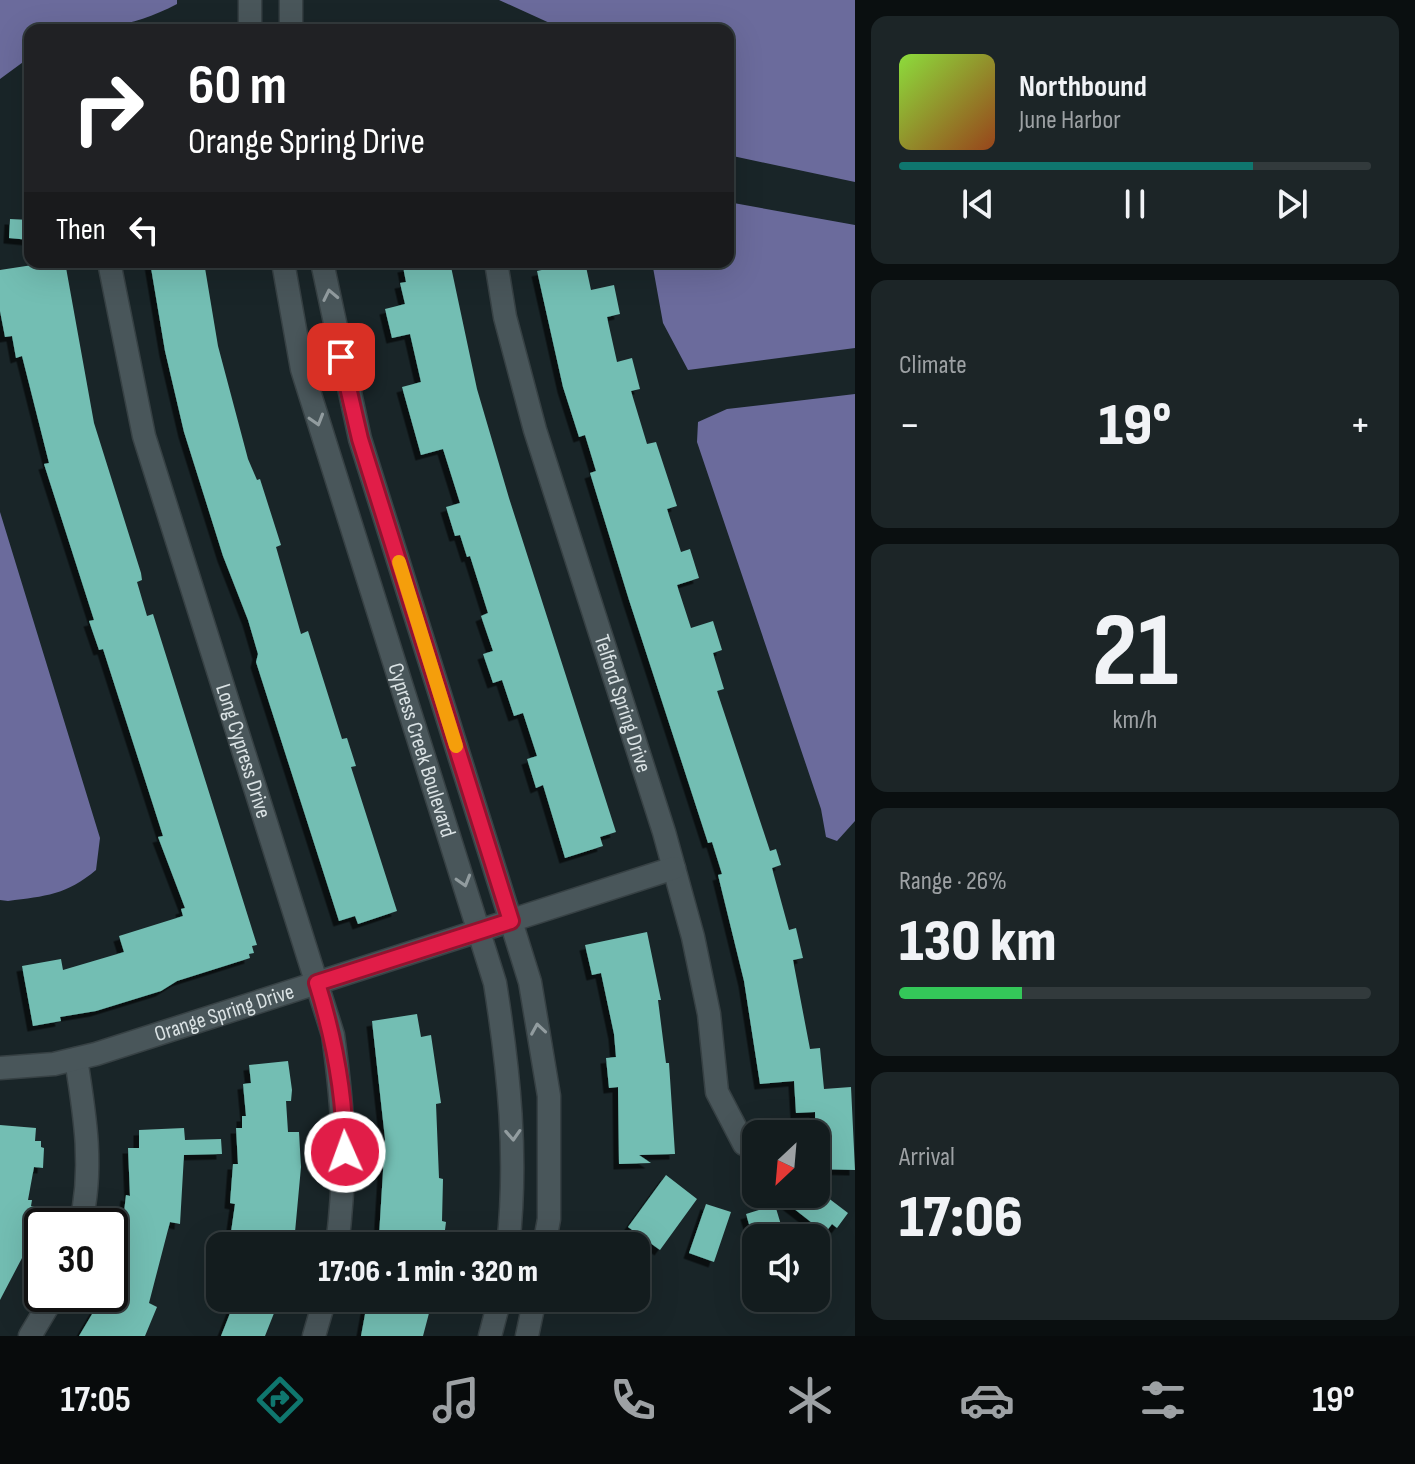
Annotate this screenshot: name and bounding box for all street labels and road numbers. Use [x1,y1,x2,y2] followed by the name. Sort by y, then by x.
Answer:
[588,631,658,776] street label: Telford Spring Drive
[382,660,462,840] street label: Cypress Creek Boulevard
[210,681,277,822] street label: Long Cypress Drive
[151,978,297,1048] street label: Orange Spring Drive

